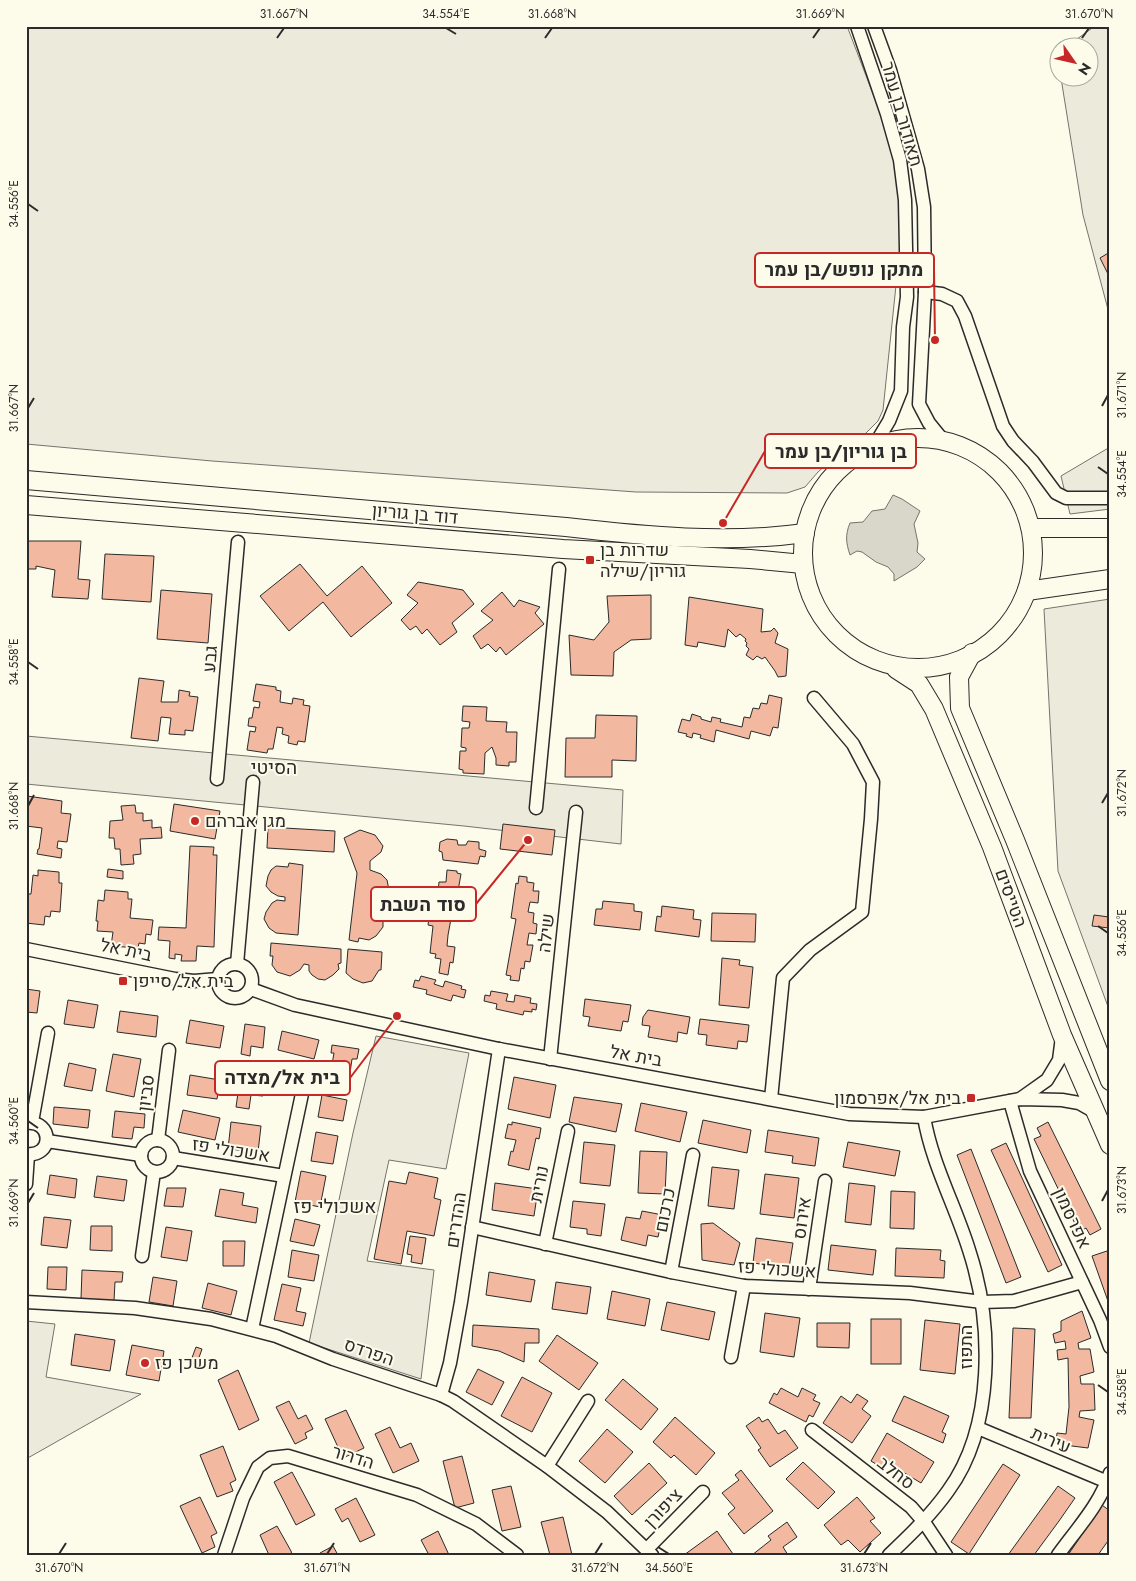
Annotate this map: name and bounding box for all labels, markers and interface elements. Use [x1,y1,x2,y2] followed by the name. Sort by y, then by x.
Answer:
[260,5,308,23] text: 31.667°N
[422,5,470,23] text: 34.554°E
[528,5,576,23] text: 31.668°N
[796,5,844,23] text: 31.669°N
[1065,5,1113,23] text: 31.670°N
[1048,38,1098,88] north arrow
[875,59,929,169] street label: תאודור בן עמר
[1073,59,1096,79] text: N
[5,180,23,228] text: 34.556°E
[755,253,934,287] callout: מתקן נופש/בן עמר
[765,256,923,283] text: מתקן נופש/בן עמר
[1113,372,1131,418] text: 31.671°N
[5,384,23,432] text: 31.667°N
[765,434,916,468] callout: בן גוריון/בן עמר
[775,438,908,465] text: בן גוריון/בן עמר
[1113,450,1131,498] text: 34.554°E
[371,497,459,531] street label: דוד בן גוריון
[600,537,686,584] place label: שדרות בן גוריון/שילה
[584,554,596,566] marker: שדרות בן גוריון/שילה
[5,638,23,686] text: 34.558°E
[196,644,224,674] street label: גבע
[251,754,297,781] district label: הסיטי
[1113,769,1131,817] text: 31.672°N
[5,782,23,830] text: 31.668°N
[205,808,286,834] place label: מגן אברהם
[189,815,201,827] marker: מגן אברהם
[988,865,1034,931] street label: הטייסים
[371,887,476,921] callout: סוד השבת
[380,891,466,918] text: סוד השבת
[1113,909,1131,957] text: 34.556°E
[531,912,561,954] street label: שילה
[98,932,155,968] street label: בית אל
[133,968,234,994] place label: בית אל/סייפן
[117,975,129,987] marker: בית אל/סייפן
[608,1039,665,1073] street label: בית אל
[215,1061,350,1095] callout: בית אל/מצדה
[224,1064,340,1091] text: בית אל/מצדה
[131,1073,161,1113] street label: סביון
[834,1085,962,1111] place label: בית אל/אפרסמון
[965,1092,977,1104] marker: בית אל/אפרסמון
[5,1097,23,1145] text: 34.560°E
[190,1131,272,1169] street label: אשכולי פז
[523,1163,555,1205] street label: נורית
[1113,1166,1131,1214] text: 31.673°N
[5,1179,23,1227] text: 31.669°N
[1046,1183,1098,1253] street label: אפרסמון
[648,1185,682,1235] street label: כרכום
[439,1190,473,1250] street label: ההדרים
[294,1193,376,1220] district label: אשכולי פז
[786,1195,818,1241] street label: אירוס
[737,1253,817,1285] street label: אשכולי פז
[953,1325,979,1369] street label: התפוז
[340,1331,398,1373] street label: הפרדס
[155,1350,219,1376] place label: משכן פז
[139,1357,151,1369] marker: משכן פז
[1113,1368,1131,1416] text: 34.558°E
[1027,1420,1075,1460] street label: עירית
[329,1438,377,1476] street label: הדרור
[872,1450,920,1496] street label: סחלב
[638,1482,688,1534] street label: ציפורן
[35,1559,83,1577] text: 31.670°N
[304,1559,350,1577] text: 31.671°N
[571,1559,619,1577] text: 31.672°N
[645,1559,693,1577] text: 34.560°E
[840,1559,888,1577] text: 31.673°N

